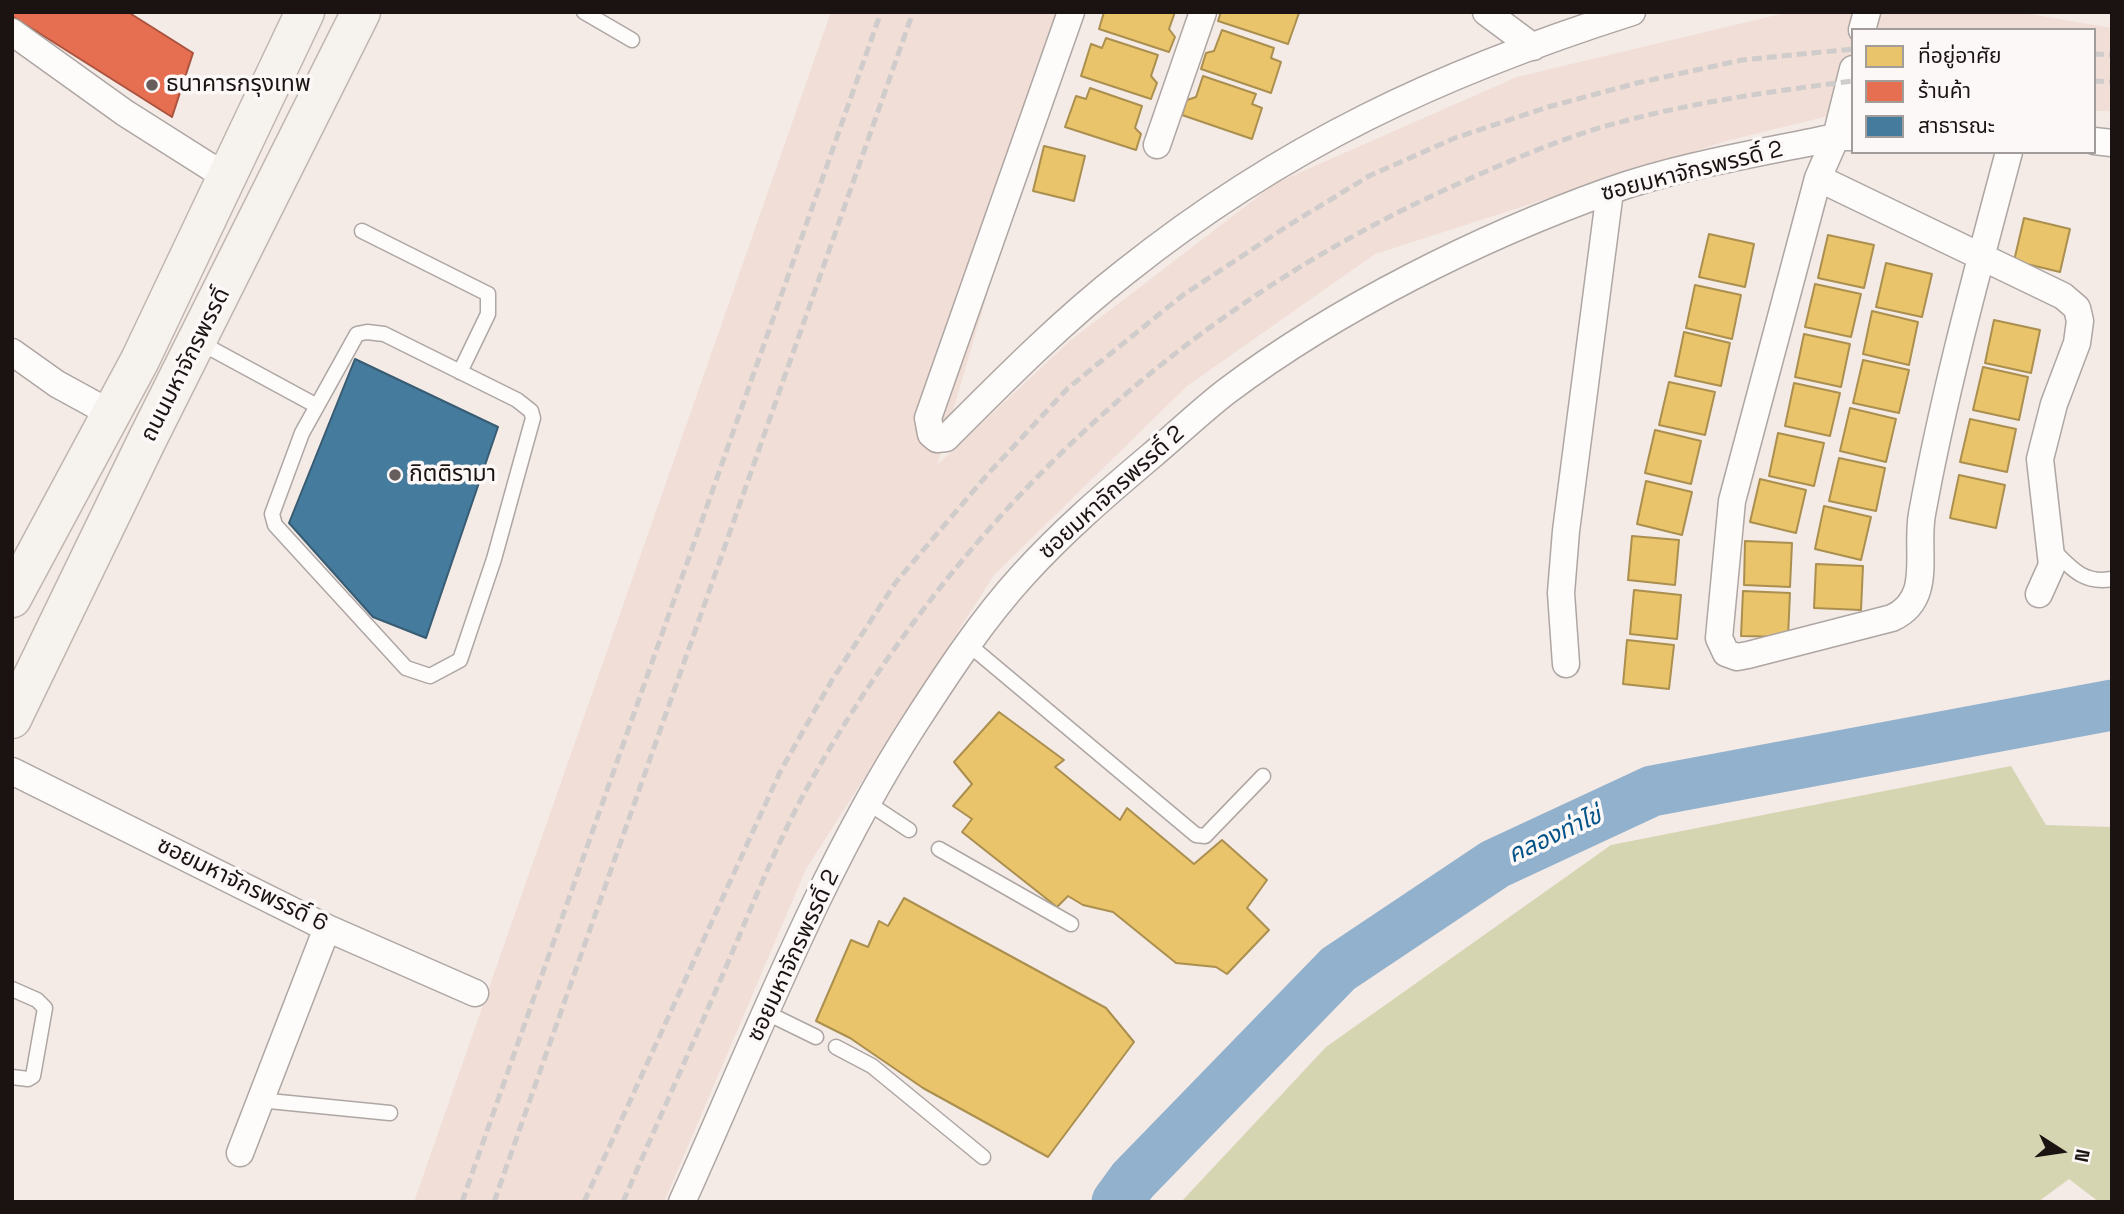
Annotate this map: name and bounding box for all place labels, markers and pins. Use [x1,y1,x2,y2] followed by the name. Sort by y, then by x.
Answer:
[166,71,311,99] place label: ธนาคารกรุงเทพ
[144,77,160,93] marker: ธนาคารกรุงเทพ
[409,461,496,489] place label: กิตติรามา
[387,467,403,483] marker: กิตติรามา

